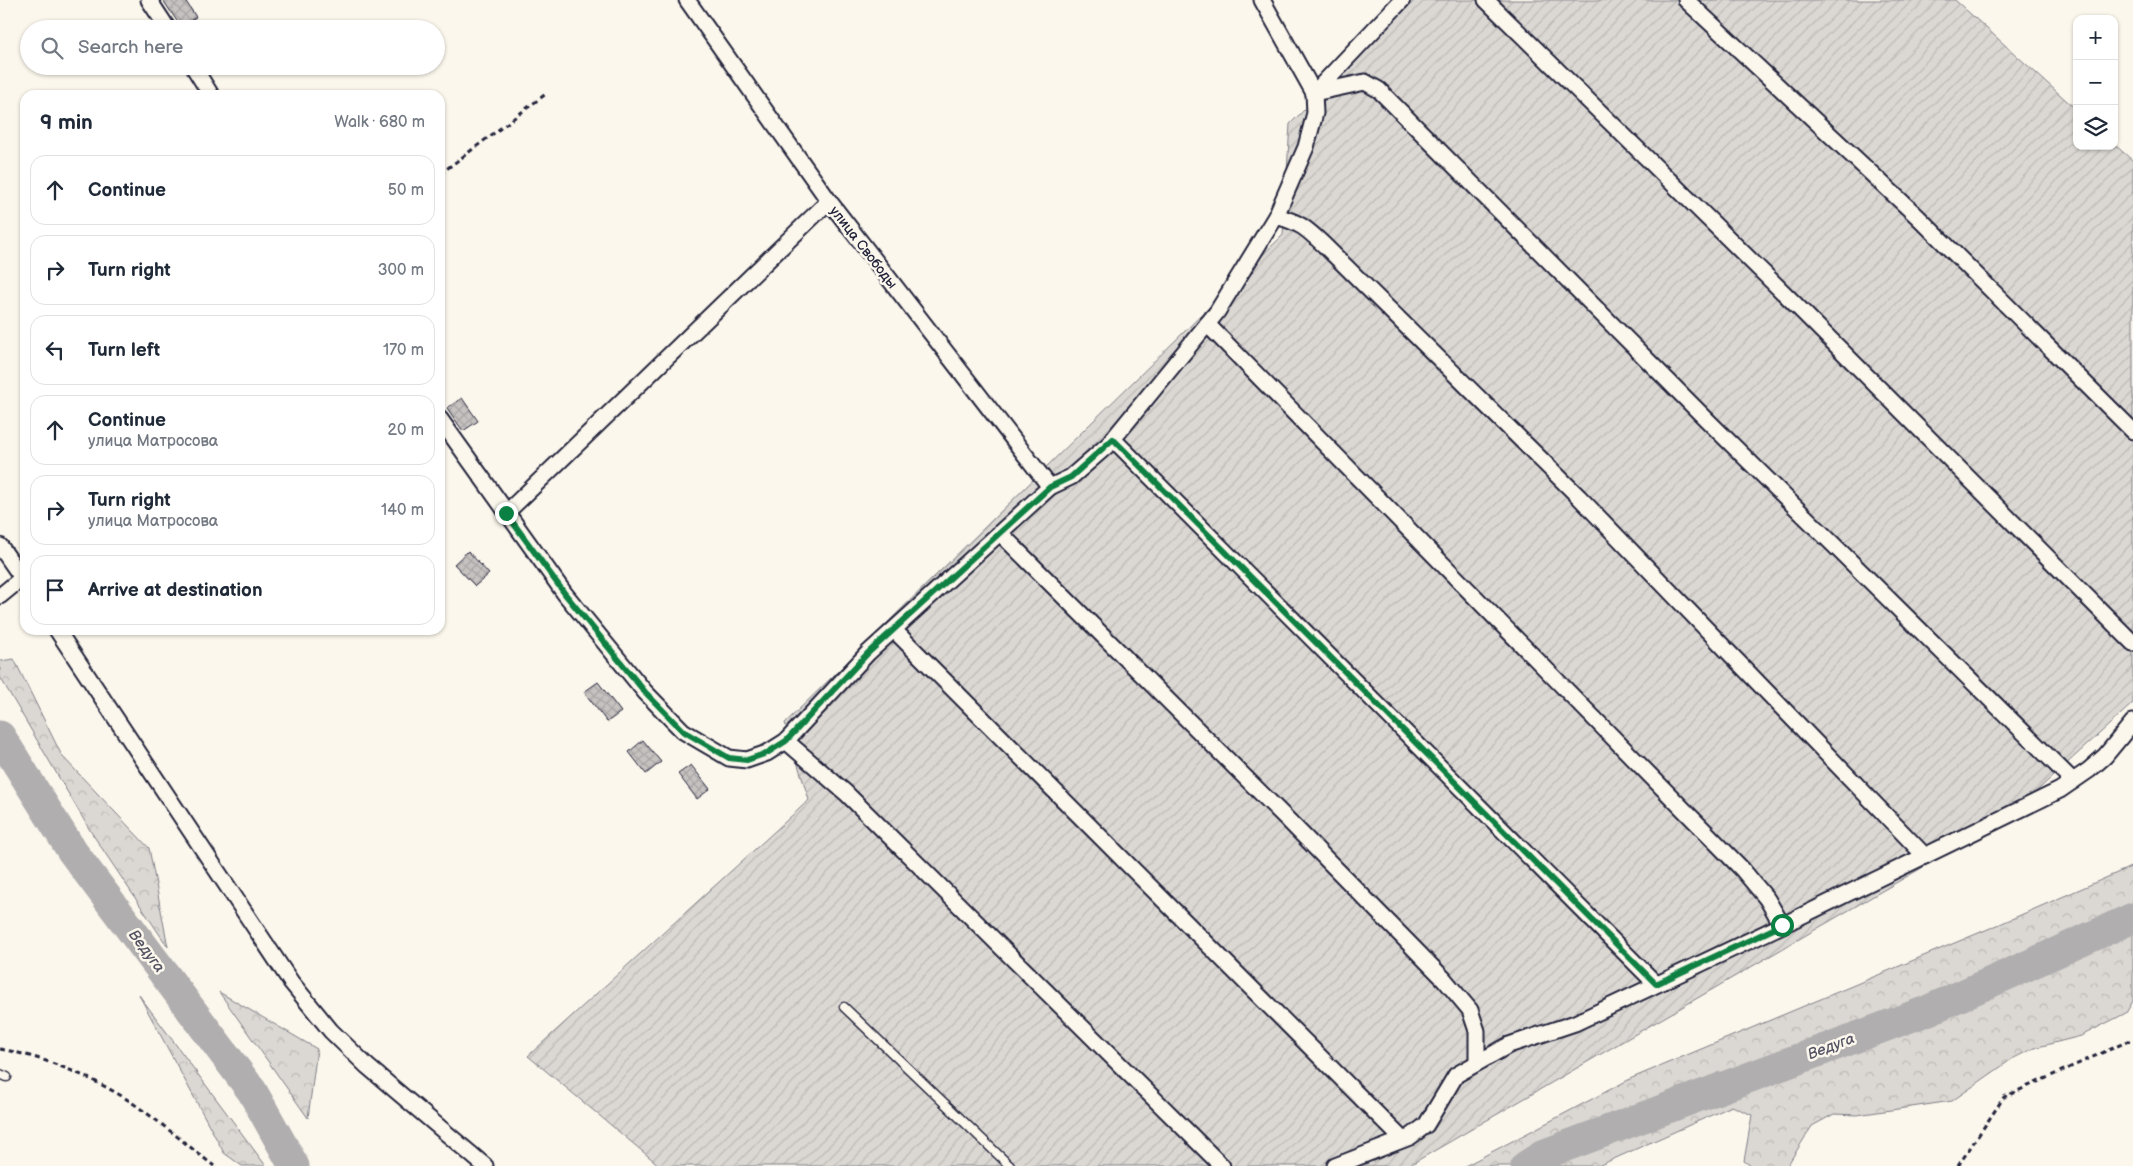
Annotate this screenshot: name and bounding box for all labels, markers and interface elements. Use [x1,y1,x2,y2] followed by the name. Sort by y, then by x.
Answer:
[2073,15,2118,150] map controls
[2073,15,2118,60] button: +
[20,20,445,75] search box
[38,34,66,62] icon: search
[78,36,183,59] text: Search here
[2073,60,2118,105] button: −
[2073,105,2118,150] button: layers
[40,110,93,135] text: 9 min
[334,113,425,132] text: Walk · 680 m
[41,176,69,204] icon: ahead
[88,179,166,202] text: Continue
[388,181,424,200] text: 50 m
[826,203,901,292] street label: улица Свободы
[41,256,69,284] icon: right
[88,259,171,282] text: Turn right
[378,261,424,280] text: 300 m
[41,336,69,364] icon: left
[88,339,160,362] text: Turn left
[383,341,424,360] text: 170 m
[88,409,166,432] text: Continue
[41,416,69,444] icon: ahead
[388,421,424,440] text: 20 m
[88,432,218,451] text: улица Матросова
[88,489,171,512] text: Turn right
[41,496,69,524] icon: right
[381,501,424,520] text: 140 m
[495,502,518,525] route end
[88,512,218,531] text: улица Матросова
[41,576,69,604] icon: arrive
[88,579,263,602] text: Arrive at destination
[1771,914,1794,937] route start
[124,926,169,977] water label: Ведуга
[1805,1029,1857,1064] water label: Ведуга

